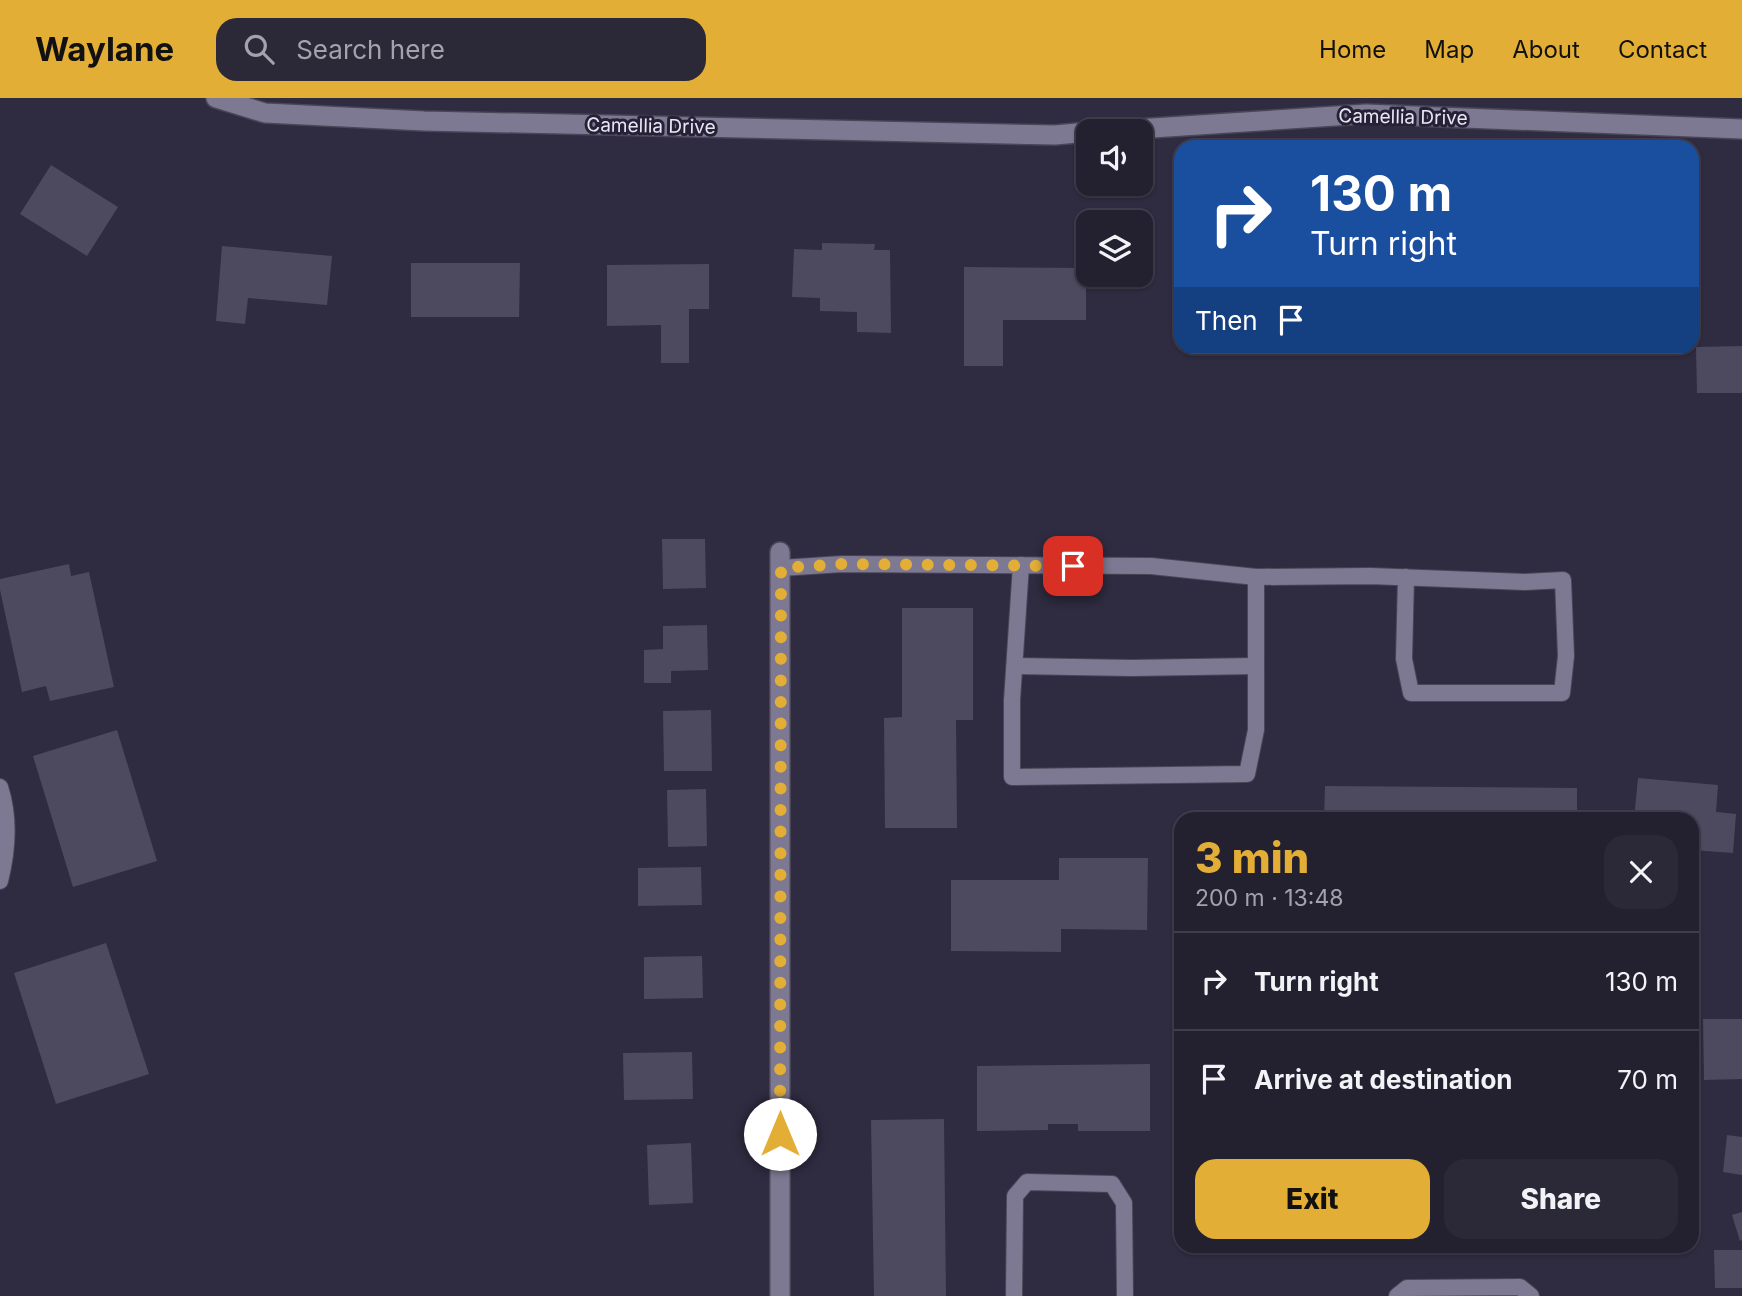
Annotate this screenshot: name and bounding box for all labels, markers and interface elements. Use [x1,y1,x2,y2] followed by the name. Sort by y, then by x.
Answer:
[216,18,706,81] search box
[35,29,174,69] text: Waylane
[240,30,278,68] icon: search
[296,34,445,65] text: Search here
[1319,35,1386,64] text: Home
[1424,35,1474,64] text: Map
[1512,35,1580,64] text: About
[1618,35,1707,64] text: Contact
[1338,104,1468,130] street label: Camellia Drive
[586,113,716,139] street label: Camellia Drive
[1076,119,1153,287] map controls
[1076,119,1153,196] button: sound
[1310,164,1452,223] text: 130 m
[1195,168,1286,259] icon: right
[1076,210,1153,287] button: layers
[1310,224,1457,263] text: Turn right
[1272,301,1310,339] icon: arrive
[1195,305,1258,336] text: Then
[1043,536,1103,596] pin
[1054,547,1092,585] icon: arrive
[1195,832,1309,883] text: 3 min
[1604,835,1678,909] button: close
[1195,884,1344,912] text: 200 m · 13:48
[1195,962,1233,1000] icon: right
[1254,966,1379,997] text: Turn right
[1605,966,1678,997] text: 130 m
[1195,1060,1233,1098] icon: arrive
[1254,1064,1513,1095] text: Arrive at destination
[1617,1064,1678,1095] text: 70 m
[743,1097,817,1171] position arrow
[1195,1159,1430,1239] button: Exit
[1444,1159,1678,1239] button: Share

